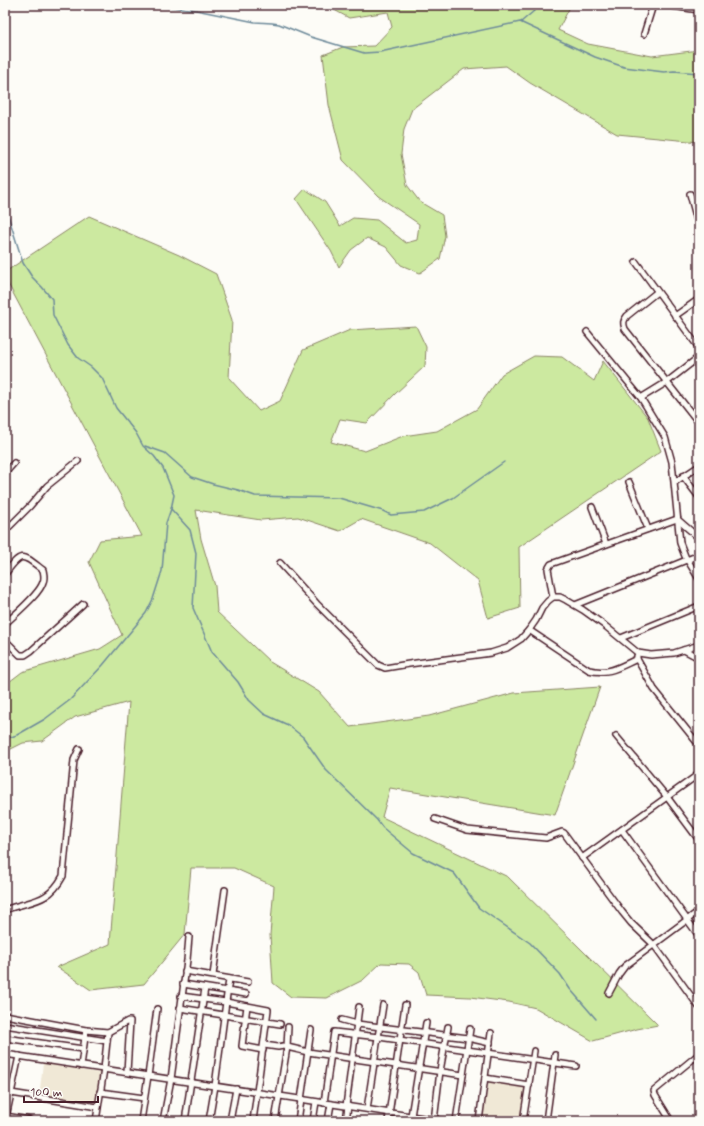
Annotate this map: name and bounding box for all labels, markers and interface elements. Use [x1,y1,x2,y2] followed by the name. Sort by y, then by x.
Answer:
[24,1078,98,1104] scale bar
[30,1085,62,1101] text: 100 m

